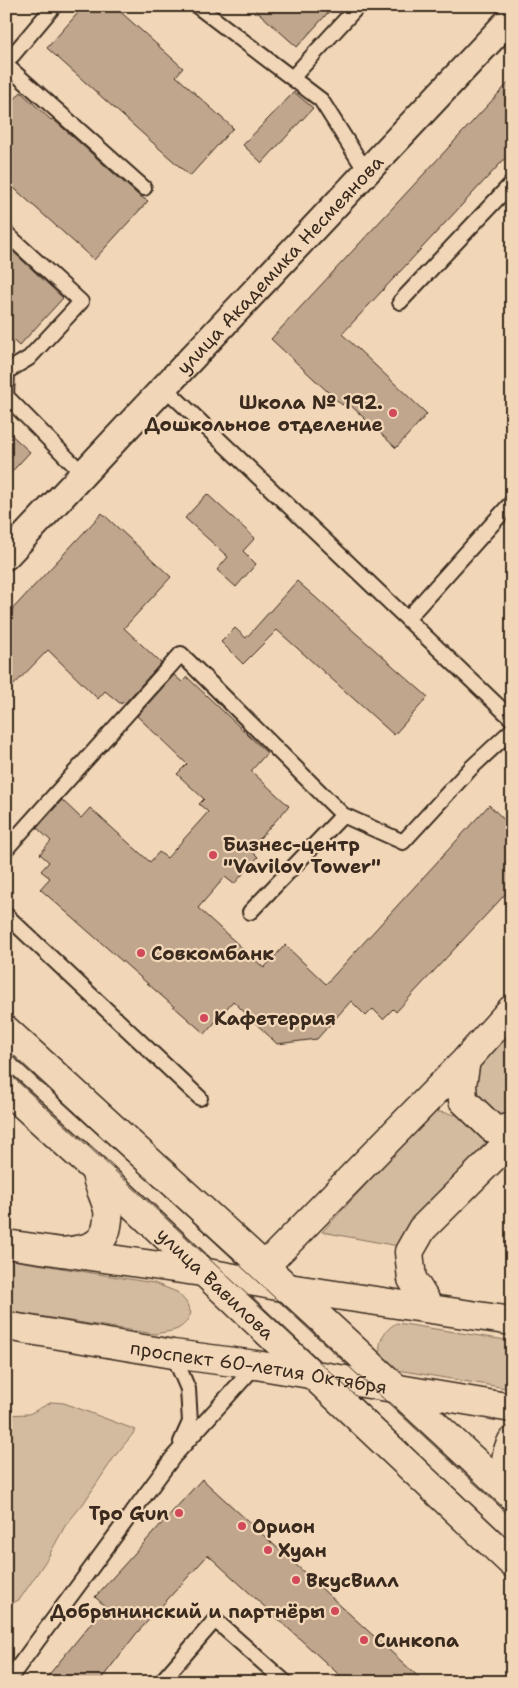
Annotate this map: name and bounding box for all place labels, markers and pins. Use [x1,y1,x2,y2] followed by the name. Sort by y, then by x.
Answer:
[145,390,383,437] place label: Школа № 192. Дошкольное отделение
[387,407,399,419] marker: Школа № 192. Дошкольное отделение
[223,832,381,879] place label: Бизнес-центр "Vavilov Tower"
[207,849,219,861] marker: Бизнес-центр "Vavilov Tower"
[151,941,274,966] place label: Совкомбанк
[135,947,147,959] marker: Совкомбанк
[214,1006,336,1031] place label: Кафетеррия
[198,1012,210,1024] marker: Кафетеррия
[89,1501,169,1526] place label: Tpo Gun
[173,1507,185,1519] marker: Tpo Gun
[252,1514,315,1539] place label: Орион
[236,1520,248,1532] marker: Орион
[278,1538,327,1563] place label: Хуан
[262,1544,274,1556] marker: Хуан
[306,1568,399,1593] place label: ВкусВилл
[290,1574,302,1586] marker: ВкусВилл
[50,1599,325,1624] place label: Добрынинский и партнёры
[329,1605,341,1617] marker: Добрынинский и партнёры
[374,1628,459,1653] place label: Синкопа
[358,1634,370,1646] marker: Синкопа

